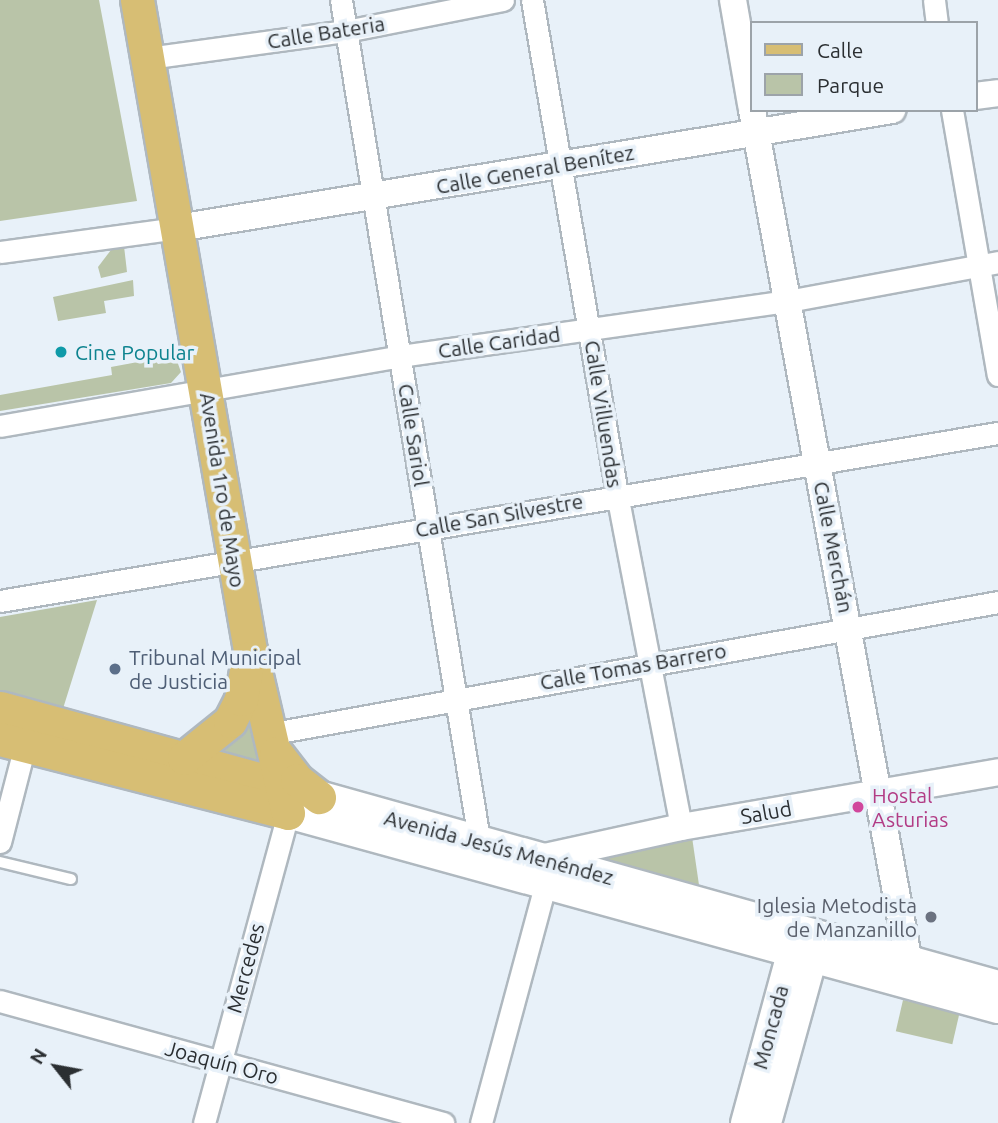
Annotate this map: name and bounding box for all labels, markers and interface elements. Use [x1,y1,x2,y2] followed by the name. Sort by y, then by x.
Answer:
[265,10,387,54] street label: Calle Bateria
[750,21,977,112] legend
[817,38,863,62] text: Calle
[817,73,884,97] text: Parque
[434,139,636,199] street label: Calle General Benítez
[436,321,562,363] street label: Calle Caridad
[580,338,628,490] street label: Calle Villuendas
[75,339,195,365] place label: Cine Popular
[53,344,69,360] marker: Cine Popular
[393,382,435,488] street label: Calle Sariol
[195,391,251,589] street label: Avenida 1ro de Mayo
[809,479,859,615] street label: Calle Merchán
[413,488,585,542] street label: Calle San Silvestre
[538,637,728,695] street label: Calle Tomas Barrero
[129,644,301,694] place label: Tribunal Municipal de Justicia
[107,661,123,677] marker: Tribunal Municipal de Justicia
[872,782,948,832] place label: Hostal Asturias
[738,795,794,829] street label: Salud
[850,799,866,815] marker: Hostal Asturias
[382,804,616,890] street label: Avenida Jesús Menéndez
[757,892,917,942] place label: Iglesia Metodista de Manzanillo
[923,909,939,925] marker: Iglesia Metodista de Manzanillo
[221,920,269,1016] street label: Mercedes
[747,982,793,1072] street label: Moncada
[21,1032,91,1102] north arrow
[163,1035,281,1089] street label: Joaquín Oro
[25,1044,51,1068] text: N

